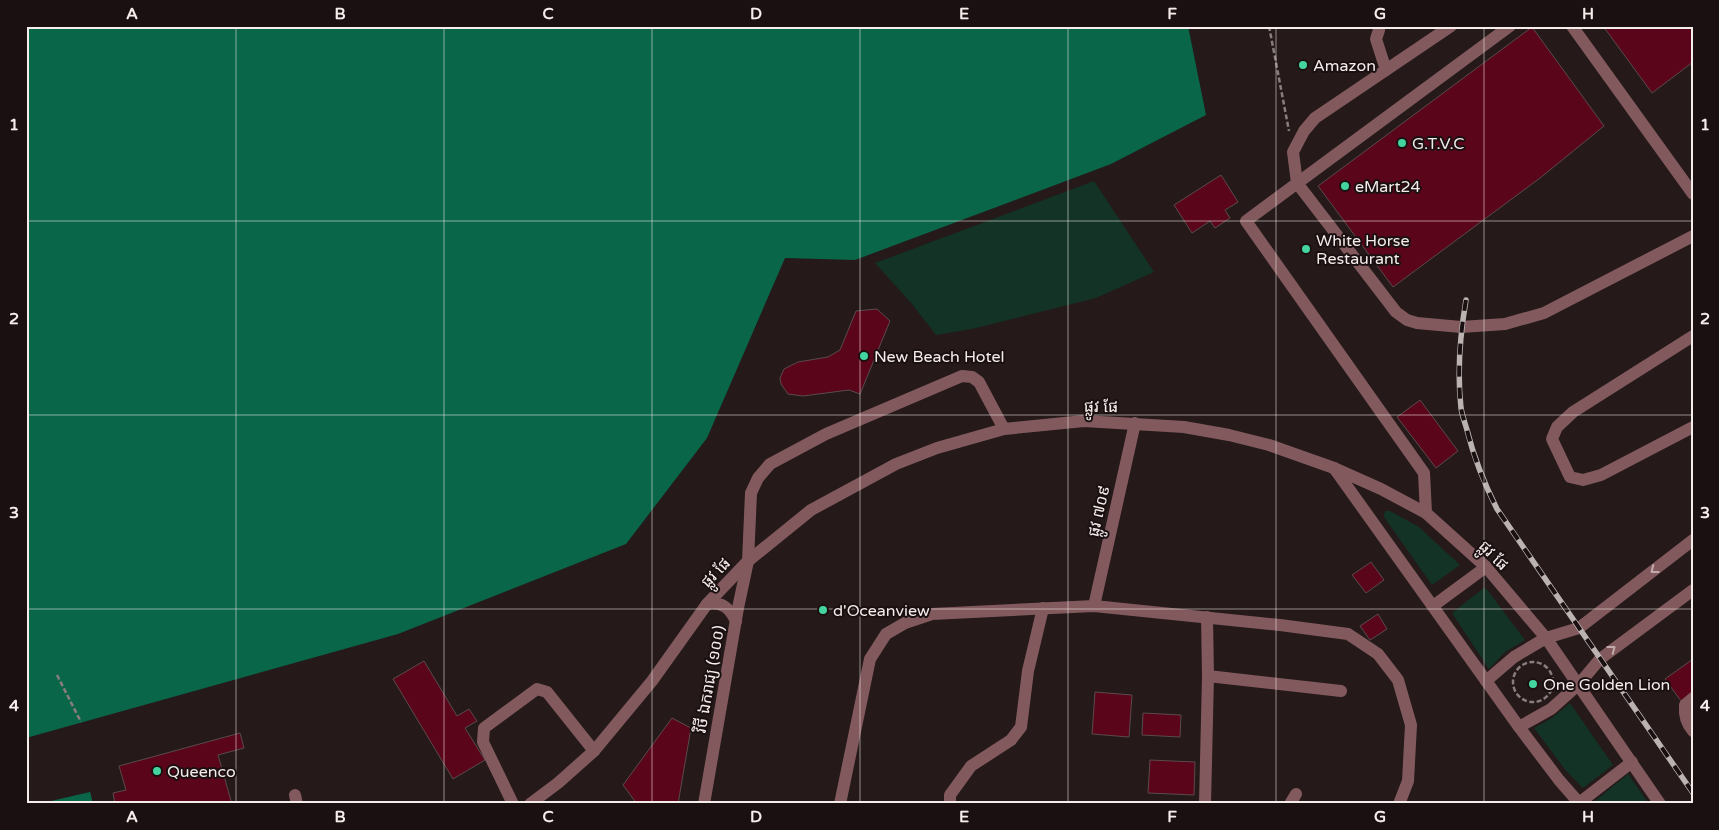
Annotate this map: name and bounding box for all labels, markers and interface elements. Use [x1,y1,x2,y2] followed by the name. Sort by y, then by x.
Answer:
[126,4,138,24] text: A
[334,4,346,24] text: B
[542,4,554,24] text: C
[750,4,762,24] text: D
[959,4,969,24] text: E
[1167,4,1177,24] text: F
[1374,4,1386,24] text: G
[1582,4,1594,24] text: H
[1313,56,1376,76] place label: Amazon
[1297,59,1309,71] marker: Amazon
[9,115,19,135] text: 1
[1700,115,1710,135] text: 1
[1412,134,1464,154] place label: G.T.V.C
[1396,137,1408,149] marker: G.T.V.C
[1355,177,1421,197] place label: eMart24
[1339,180,1351,192] marker: eMart24
[1316,231,1410,269] place label: White Horse Restaurant
[1300,243,1312,255] marker: White Horse Restaurant
[9,309,19,329] text: 2
[1700,309,1710,329] text: 2
[874,347,1004,367] place label: New Beach Hotel
[858,350,870,362] marker: New Beach Hotel
[1084,397,1118,421] street label: ផ្លូវ ផែ
[1083,483,1118,540] street label: ផ្លូវ ៧០៩
[9,503,19,523] text: 3
[1700,503,1710,523] text: 3
[1471,537,1512,578] street label: ផ្លូវ ផែ
[697,553,738,595] street label: ផ្លូវ ផែ
[1651,564,1660,572] one-way arrow
[833,601,930,621] place label: d'Oceanview
[817,604,829,616] marker: d'Oceanview
[689,623,729,735] street label: វិថី ឯករាជ្យ (១០០)
[1607,646,1616,655] one-way arrow
[1543,675,1670,695] place label: One Golden Lion
[1527,678,1539,690] marker: One Golden Lion
[9,696,19,716] text: 4
[1700,696,1710,716] text: 4
[167,762,236,782] place label: Queenco
[151,765,163,777] marker: Queenco
[126,807,138,827] text: A
[334,807,346,827] text: B
[542,807,554,827] text: C
[750,807,762,827] text: D
[959,807,969,827] text: E
[1167,807,1177,827] text: F
[1374,807,1386,827] text: G
[1582,807,1594,827] text: H

